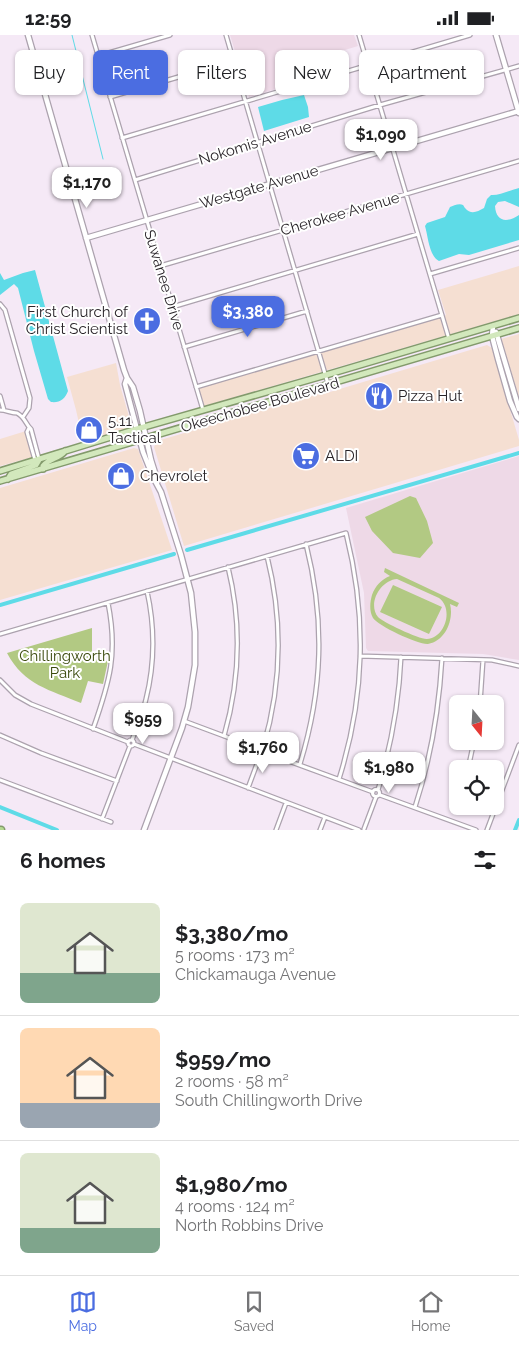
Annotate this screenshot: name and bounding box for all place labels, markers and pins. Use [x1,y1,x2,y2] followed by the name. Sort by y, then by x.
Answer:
[340,119,422,161] pin: $1,090
[46,167,128,209] pin: $1,170
[207,295,289,338] pin: $3,380
[26,303,129,338] place label: First Church of Christ Scientist
[132,306,162,336] church icon: First Church of Christ Scientist
[364,381,394,411] restaurant icon: Pizza Hut
[398,387,462,405] place label: Pizza Hut
[108,412,162,447] place label: 5.11 Tactical
[74,415,104,445] shop icon: 5.11 Tactical
[291,441,321,471] supermarket icon: ALDI
[325,447,358,465] place label: ALDI
[106,461,136,491] shop icon: Chevrolet
[140,467,207,485] place label: Chevrolet
[113,703,173,745] pin: $959
[222,731,304,774] pin: $1,760
[348,751,430,794] pin: $1,980

